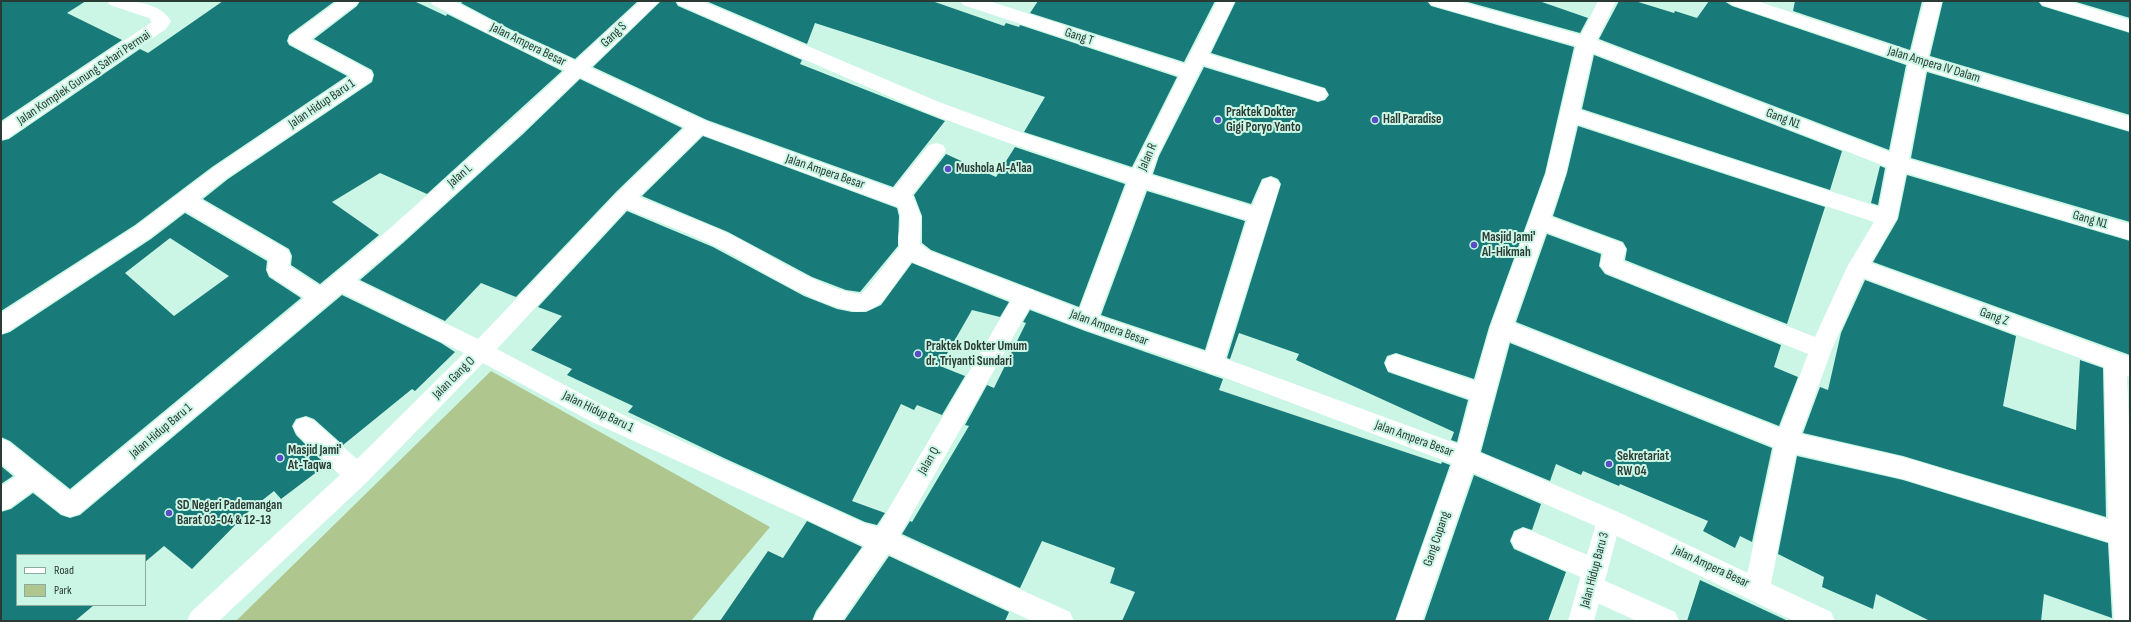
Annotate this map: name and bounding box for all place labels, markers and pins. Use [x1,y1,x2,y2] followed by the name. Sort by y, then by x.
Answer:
[1226,105,1301,136] place label: Praktek Dokter Gigi Poryo Yanto
[1383,112,1442,128] place label: Hall Paradise
[1213,115,1223,125] marker: Praktek Dokter Gigi Poryo Yanto
[1370,115,1380,125] marker: Hall Paradise
[956,161,1032,177] place label: Mushola Al-A'laa
[943,164,953,174] marker: Mushola Al-A'laa
[1482,230,1535,261] place label: Masjid Jami' Al-Hikmah
[1469,240,1479,250] marker: Masjid Jami' Al-Hikmah
[926,339,1027,370] place label: Praktek Dokter Umum dr. Triyanti Sundari
[913,349,923,359] marker: Praktek Dokter Umum dr. Triyanti Sundari
[288,443,341,474] place label: Masjid Jami' At-Taqwa
[1617,449,1669,480] place label: Sekretariat RW 04
[275,453,285,463] marker: Masjid Jami' At-Taqwa
[1604,459,1614,469] marker: Sekretariat RW 04
[177,498,282,529] place label: SD Negeri Pademangan Barat 03-04 & 12-13
[164,508,174,518] marker: SD Negeri Pademangan Barat 03-04 & 12-13

